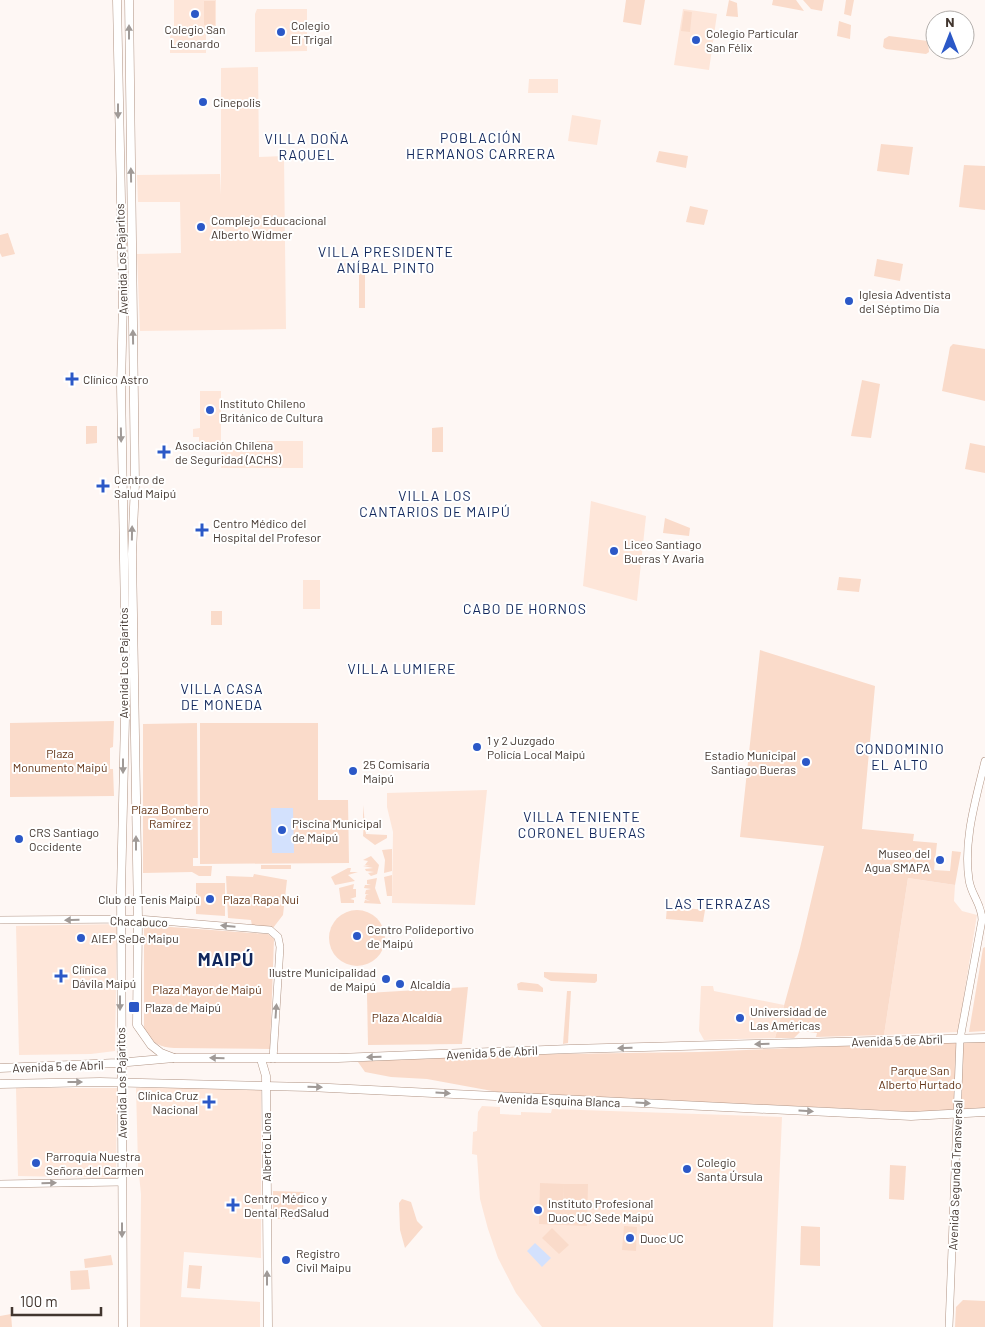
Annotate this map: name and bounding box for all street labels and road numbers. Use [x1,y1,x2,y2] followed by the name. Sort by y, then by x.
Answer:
[112,203,130,315] street label: Avenida Los Pajaritos
[116,607,130,719] street label: Avenida Los Pajaritos
[110,913,168,929] street label: Chacabuco
[113,1027,129,1139] street label: Avenida Los Pajaritos
[851,1031,943,1049] street label: Avenida 5 de Abril
[446,1043,538,1061] street label: Avenida 5 de Abril
[12,1057,104,1075] street label: Avenida 5 de Abril
[497,1091,621,1109] street label: Avenida Esquina Blanca
[945,1099,965,1251] street label: Avenida Segunda Transversal
[259,1112,273,1182] street label: Alberto Llona

